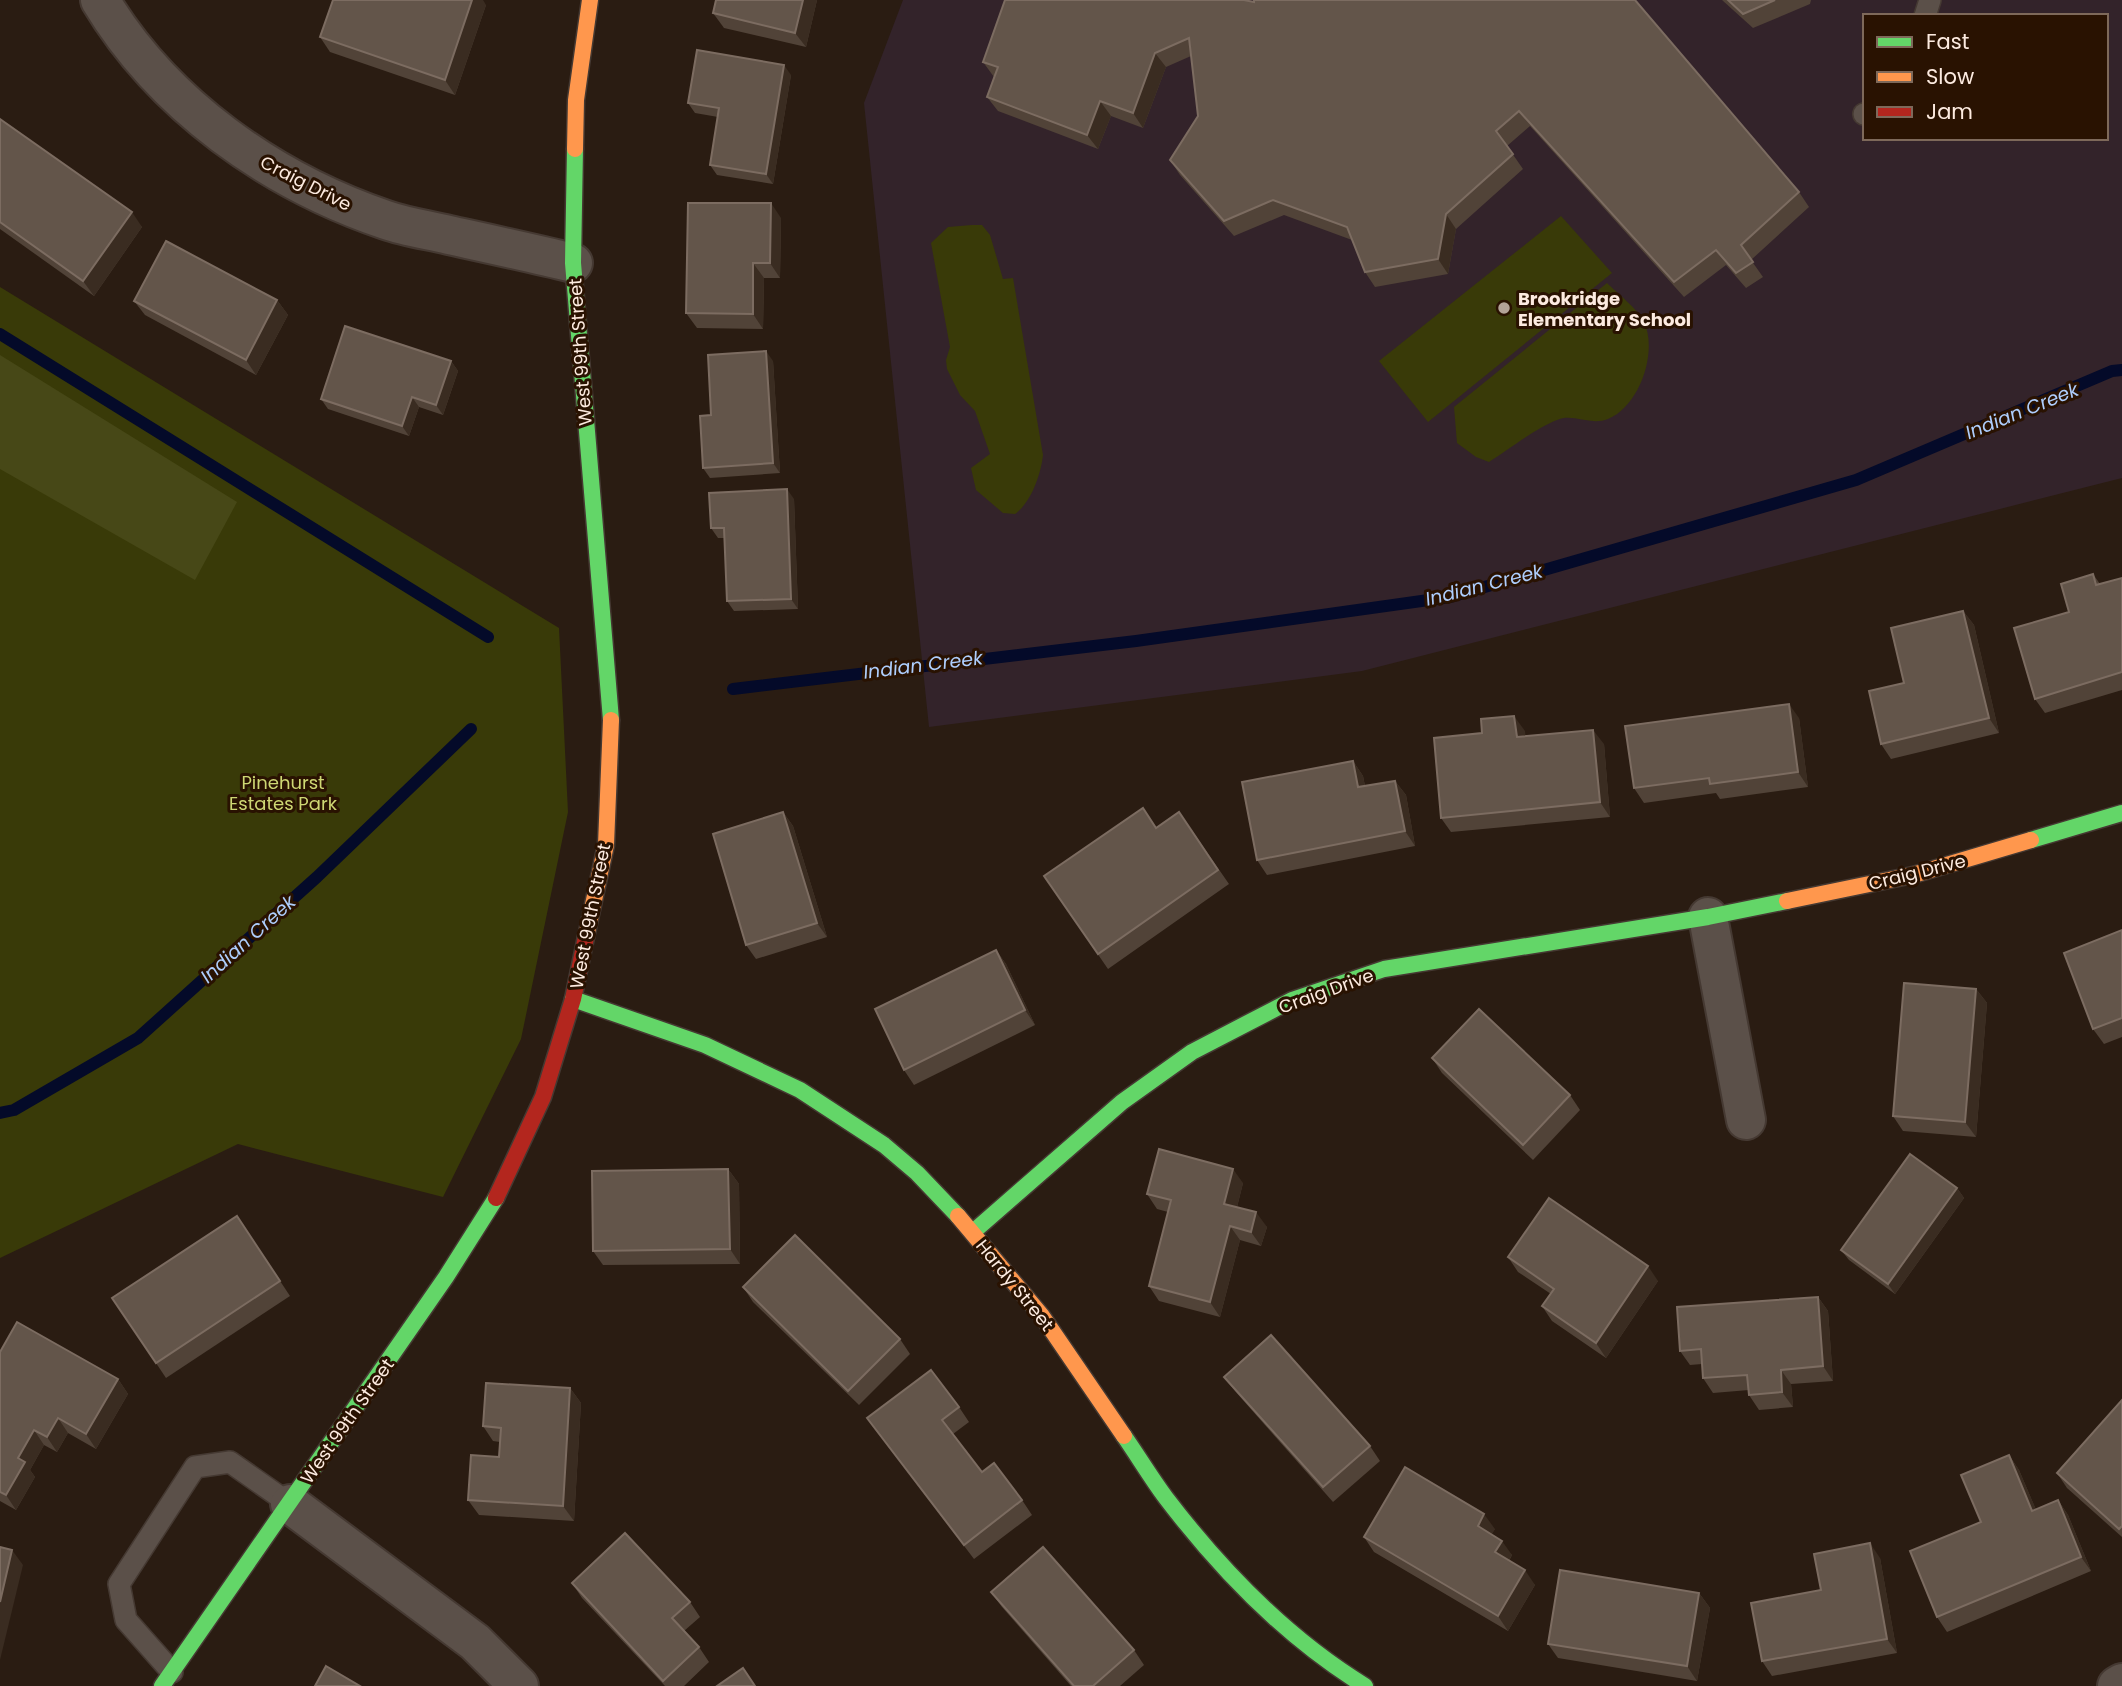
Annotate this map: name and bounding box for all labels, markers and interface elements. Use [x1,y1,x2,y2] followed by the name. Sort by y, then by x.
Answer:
[1863,14,2108,140] legend
[1926,27,1969,56] text: Fast
[1926,62,1974,91] text: Slow
[1926,97,1973,126] text: Jam
[256,149,356,217] street label: Craig Drive
[562,277,598,427] street label: West 99th Street
[1518,286,1691,332] place label: Brookridge Elementary School
[1496,300,1512,316] marker: Brookridge Elementary School
[1961,376,2084,446] water label: Indian Creek
[1422,557,1547,613] water label: Indian Creek
[862,644,985,686] water label: Indian Creek
[229,770,338,816] park label: Pinehurst Estates Park
[564,841,616,991] street label: West 99th Street
[1866,848,1968,896] street label: Craig Drive
[194,888,303,989] water label: Indian Creek
[1275,962,1377,1020] street label: Craig Drive
[970,1234,1060,1336] street label: Hardy Street
[294,1353,400,1489] street label: West 99th Street

